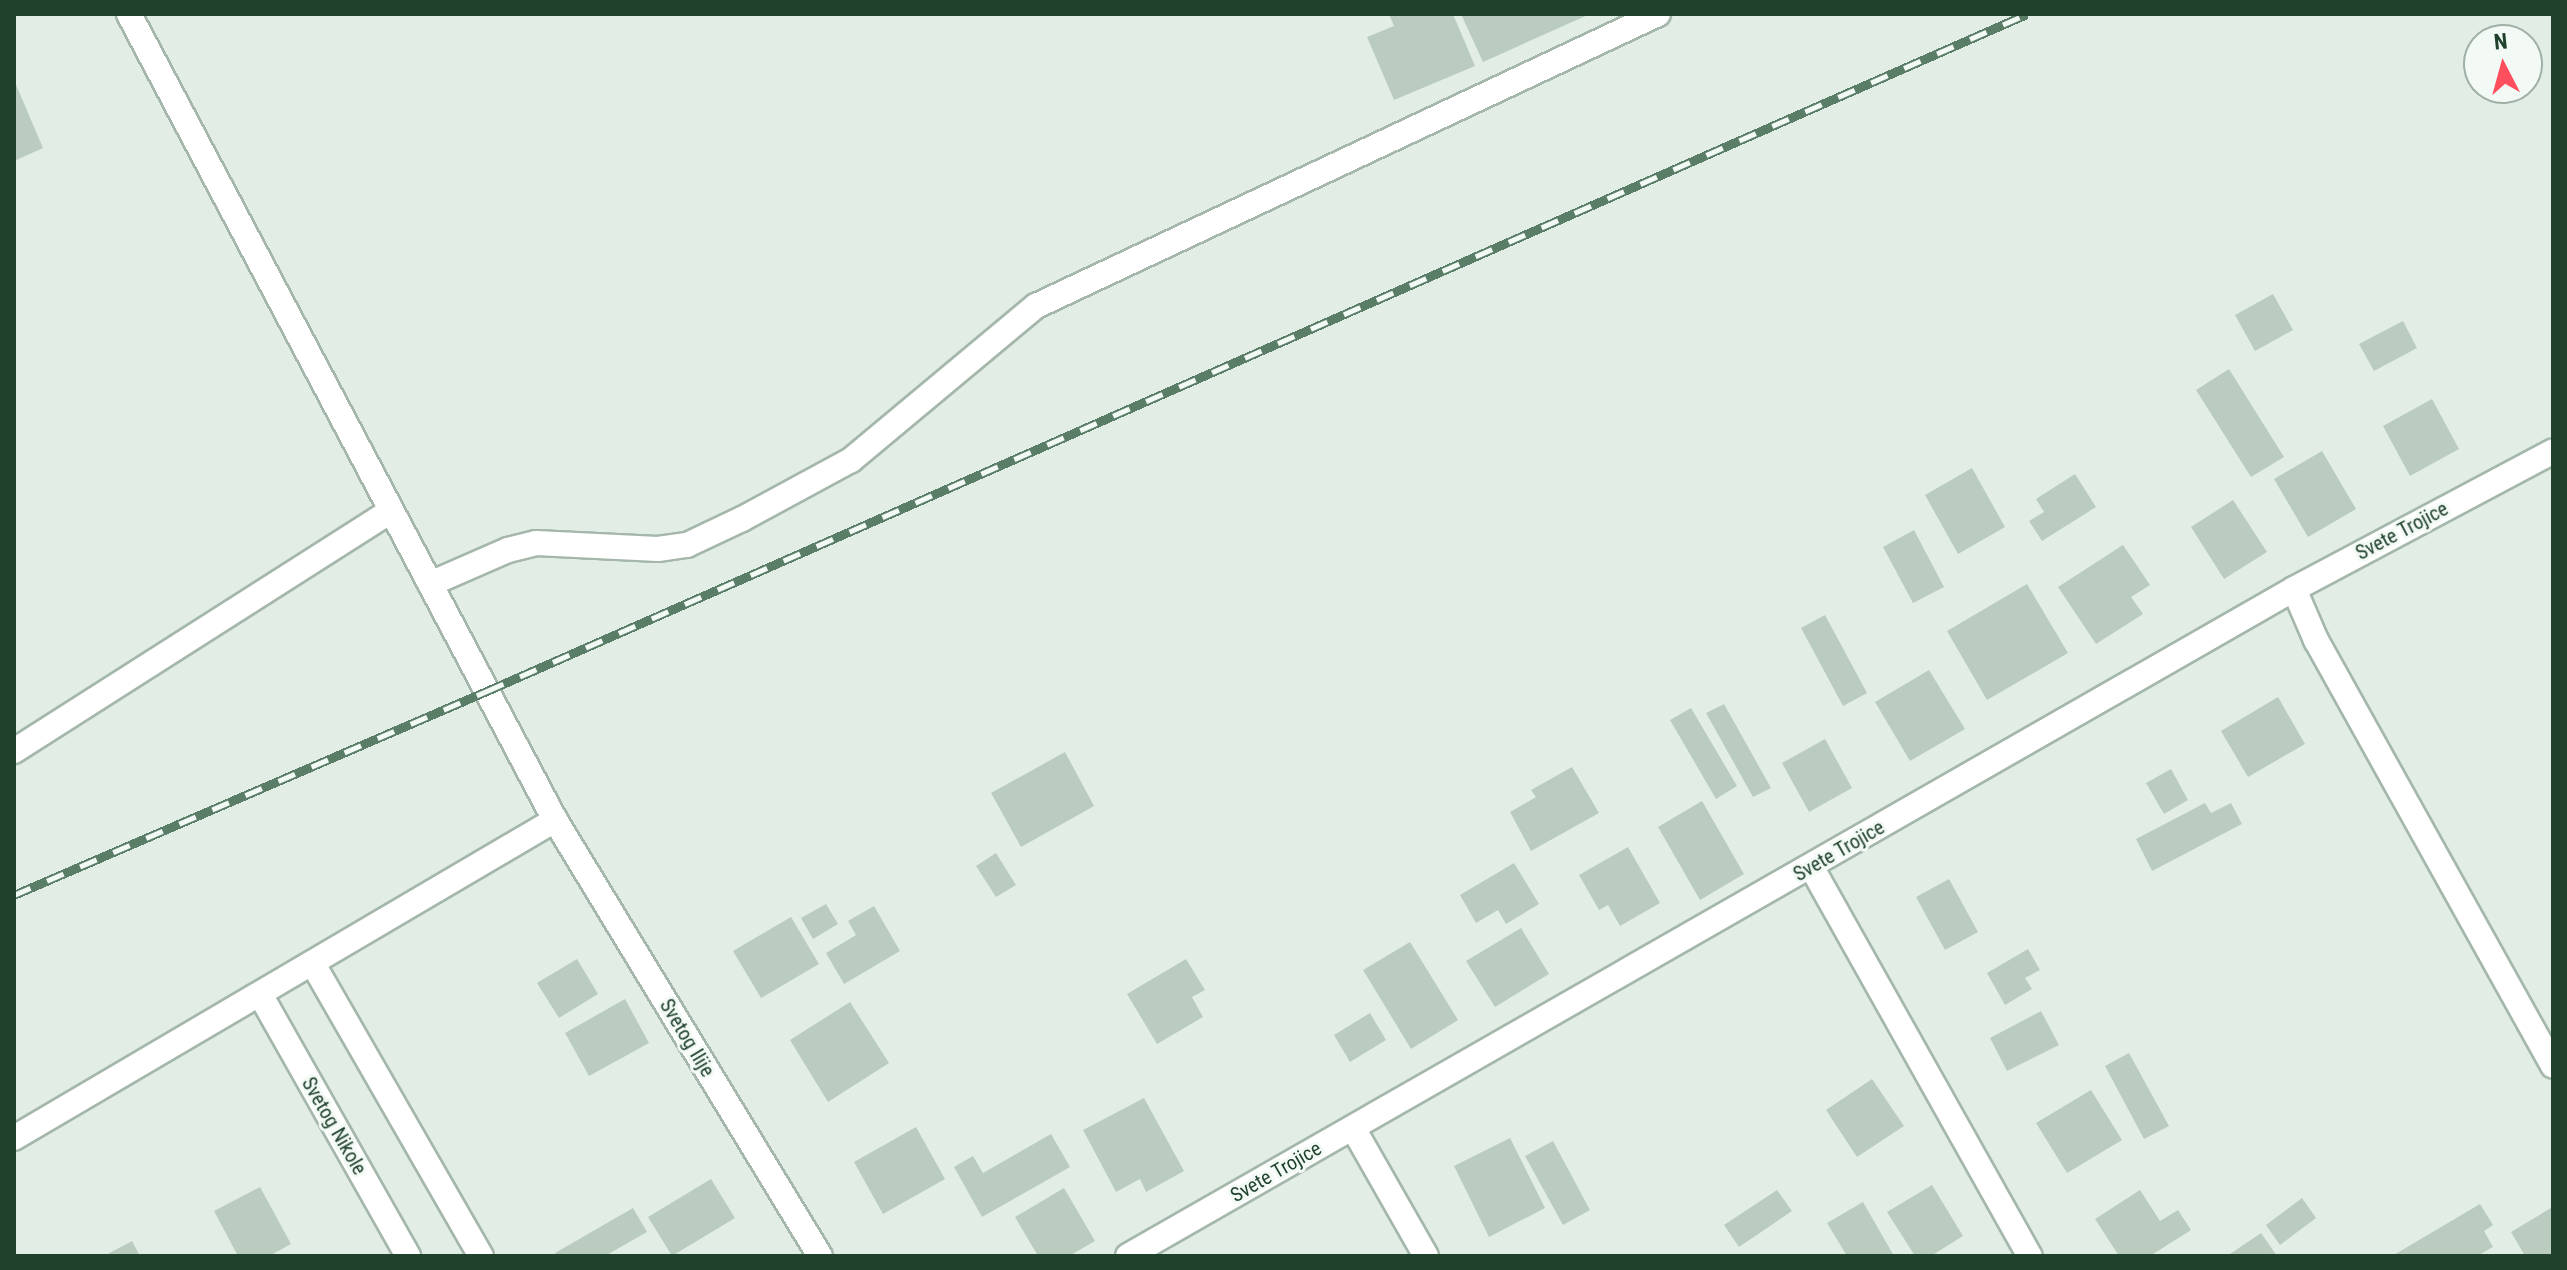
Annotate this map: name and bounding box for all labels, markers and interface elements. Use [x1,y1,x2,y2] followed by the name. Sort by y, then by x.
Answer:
[2463,24,2543,104] north arrow
[2493,28,2509,55] text: N
[2352,497,2452,565] street label: Svete Trojice
[1789,815,1889,887] street label: Svete Trojice
[654,995,720,1081] street label: Svetog Ilije
[297,1073,371,1179] street label: Svetog Nikole
[1226,1136,1326,1208] street label: Svete Trojice

